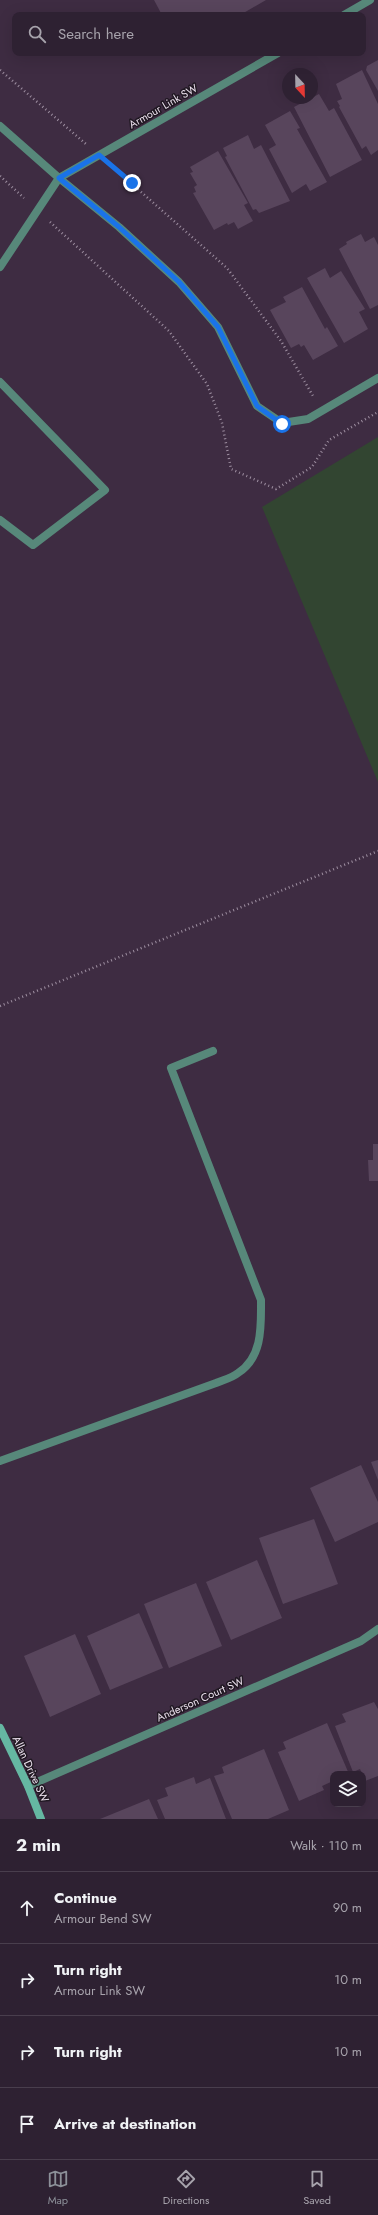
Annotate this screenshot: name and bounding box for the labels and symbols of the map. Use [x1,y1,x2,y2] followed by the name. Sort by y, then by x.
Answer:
[282,68,318,104] north arrow
[126,80,200,132] street label: Armour Link SW
[123,174,141,192] route end
[273,415,291,433] route start
[154,1672,246,1725] street label: Anderson Court SW
[9,1733,53,1805] street label: Allan Drive SW

